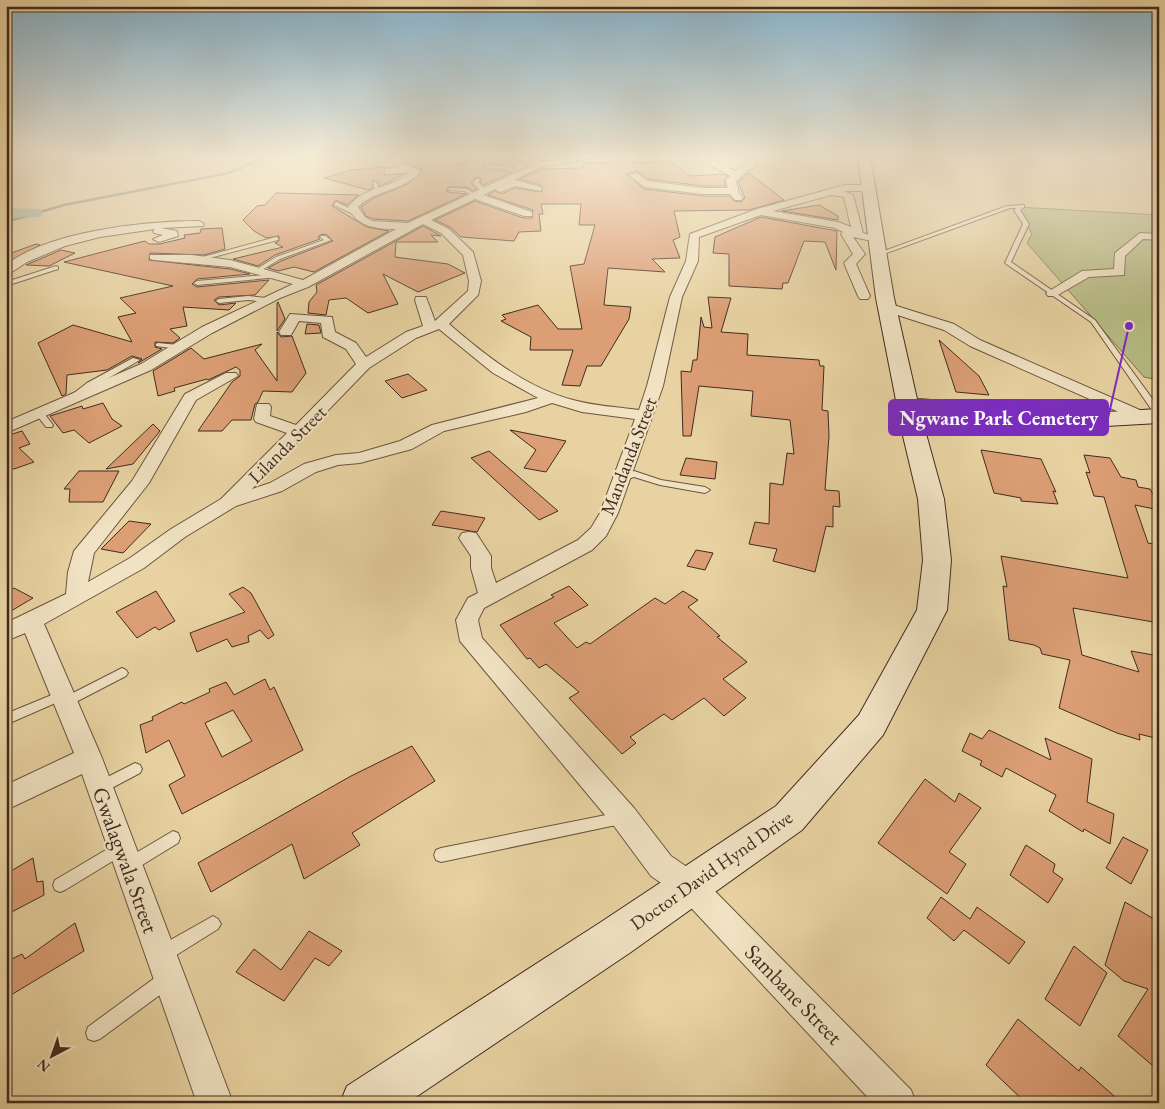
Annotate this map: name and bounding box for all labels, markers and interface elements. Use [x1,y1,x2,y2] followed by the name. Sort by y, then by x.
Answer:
[595,394,662,519] street label: Mandanda Street
[243,400,332,489] street label: Lilanda Street
[889,400,1108,435] callout: Ngwane Park Cemetery
[900,405,1099,431] text: Ngwane Park Cemetery
[86,783,165,937] street label: Gwalagwala Street
[625,805,797,936] street label: Doctor David Hynd Drive
[738,938,849,1051] street label: Sambane Street
[28,1032,78,1082] north arrow
[33,1055,54,1076] text: N

